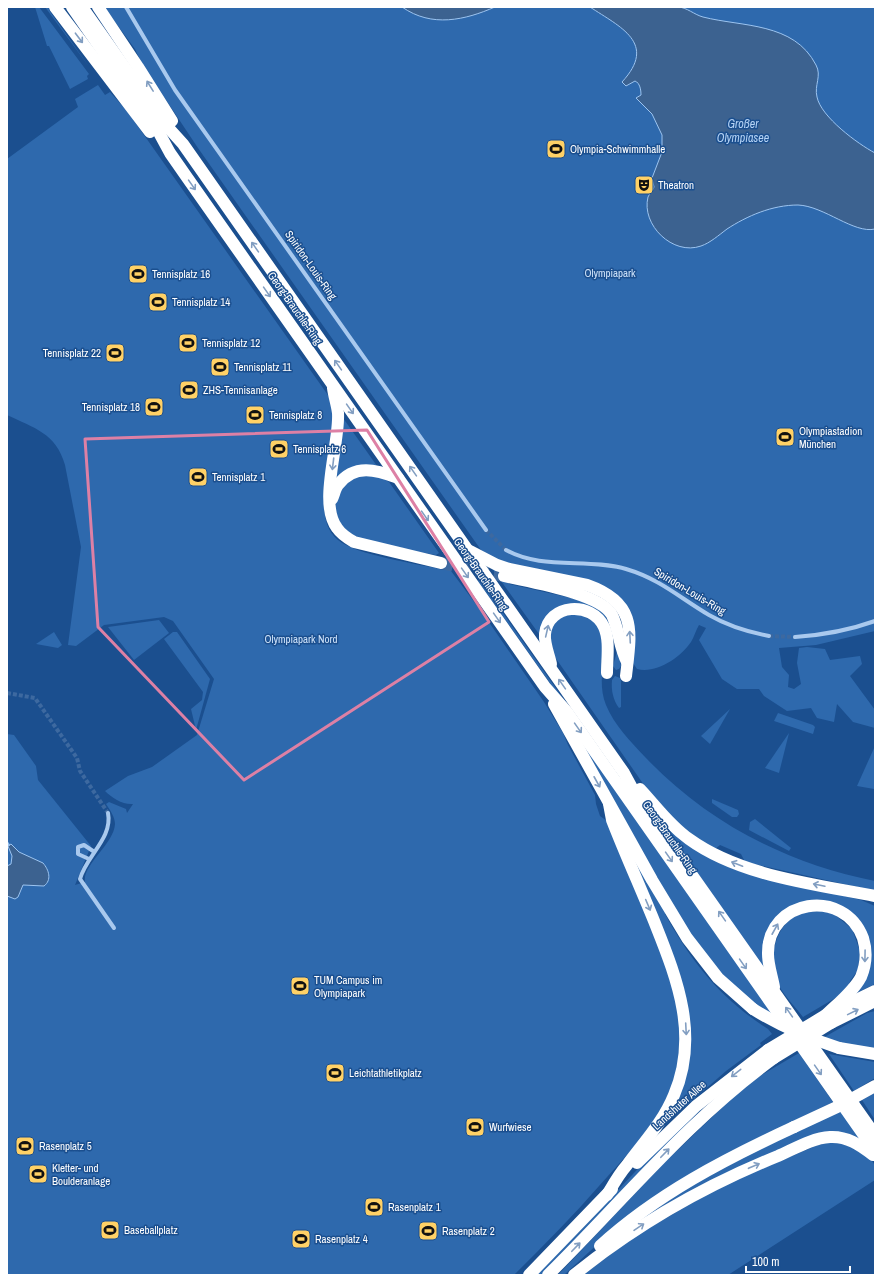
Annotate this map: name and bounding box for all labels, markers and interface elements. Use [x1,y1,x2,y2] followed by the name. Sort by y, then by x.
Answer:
[74,33,83,44] one-way arrow
[145,80,153,92] one-way arrow
[717,116,770,146] water label: Großer Olympiasee
[545,138,567,160] sports icon: Olympia-Schwimmhalle
[570,142,665,156] place label: Olympia-Schwimmhalle
[633,174,655,196] theatre icon: Theatron
[658,178,694,192] place label: Theatron
[188,180,196,191] one-way arrow
[282,228,340,302] street label: Spiridon-Louis-Ring
[251,242,259,253] one-way arrow
[127,263,149,285] sports icon: Tennisplatz 16
[584,266,636,280] park label: Olympiapark
[152,267,210,281] place label: Tennisplatz 16
[265,269,325,347] street label: Georg-Brauchle-Ring
[263,286,271,297] one-way arrow
[147,291,169,313] sports icon: Tennisplatz 14
[172,295,230,309] place label: Tennisplatz 14
[177,332,199,354] sports icon: Tennisplatz 12
[202,336,260,350] place label: Tennisplatz 12
[104,342,126,364] sports icon: Tennisplatz 22
[43,346,101,360] place label: Tennisplatz 22
[209,356,231,378] sports icon: Tennisplatz 11
[234,360,292,374] place label: Tennisplatz 11
[334,360,342,371] one-way arrow
[178,379,200,401] sports icon: ZHS-Tennisanlage
[203,383,278,397] place label: ZHS-Tennisanlage
[143,396,165,418] sports icon: Tennisplatz 18
[82,400,140,414] place label: Tennisplatz 18
[244,404,266,426] sports icon: Tennisplatz 8
[346,404,354,415] one-way arrow
[269,408,322,422] place label: Tennisplatz 8
[799,424,862,451] place label: Olympiastadion München
[774,426,796,448] sports icon: Olympiastadion München
[268,438,290,460] sports icon: Tennisplatz 6
[293,442,346,456] place label: Tennisplatz 6
[329,457,336,470] one-way arrow
[187,466,209,488] sports icon: Tennisplatz 1
[409,466,417,477] one-way arrow
[212,470,265,484] place label: Tennisplatz 1
[421,510,429,521] one-way arrow
[451,535,511,613] street label: Georg-Brauchle-Ring
[652,564,728,618] street label: Spiridon-Louis-Ring
[461,568,469,579] one-way arrow
[493,613,501,624] one-way arrow
[543,625,551,638] one-way arrow
[627,631,634,644] one-way arrow
[264,632,338,646] park label: Olympiapark Nord
[558,678,566,689] one-way arrow
[574,722,582,733] one-way arrow
[594,776,602,788] one-way arrow
[640,798,700,876] street label: Georg-Brauchle-Ring
[665,852,673,863] one-way arrow
[731,859,743,867] one-way arrow
[812,880,825,888] one-way arrow
[644,899,652,911] one-way arrow
[717,911,726,922] one-way arrow
[772,923,779,935] one-way arrow
[861,949,869,962] one-way arrow
[739,958,747,969] one-way arrow
[314,973,382,1000] place label: TUM Campus im Olympiapark
[289,975,311,997] sports icon: TUM Campus im Olympiapark
[785,1006,793,1017] one-way arrow
[846,1008,858,1015] one-way arrow
[682,1022,689,1035] one-way arrow
[324,1062,346,1084] sports icon: Leichtathletikplatz
[814,1064,822,1075] one-way arrow
[349,1066,422,1080] place label: Leichtathletikplatz
[731,1069,742,1077] one-way arrow
[649,1077,709,1133] street label: Landshuter Allee
[464,1116,486,1138] sports icon: Wurfwiese
[489,1120,531,1134] place label: Wurfwiese
[14,1135,36,1157] sports icon: Rasenplatz 5
[39,1139,92,1153] place label: Rasenplatz 5
[660,1148,670,1158] one-way arrow
[52,1161,110,1188] place label: Kletter- und Boulderanlage
[747,1162,759,1169] one-way arrow
[27,1163,49,1185] sports icon: Kletter- und Boulderanlage
[363,1196,385,1218] sports icon: Rasenplatz 1
[388,1200,441,1214] place label: Rasenplatz 1
[99,1219,121,1241] sports icon: Baseballplatz
[417,1220,439,1242] sports icon: Rasenplatz 2
[124,1223,178,1237] place label: Baseballplatz
[634,1223,645,1231] one-way arrow
[442,1224,495,1238] place label: Rasenplatz 2
[290,1228,312,1250] sports icon: Rasenplatz 4
[315,1232,368,1246] place label: Rasenplatz 4
[571,1242,581,1252] one-way arrow
[746,1248,850,1274] scale bar
[752,1254,779,1270] text: 100 m

